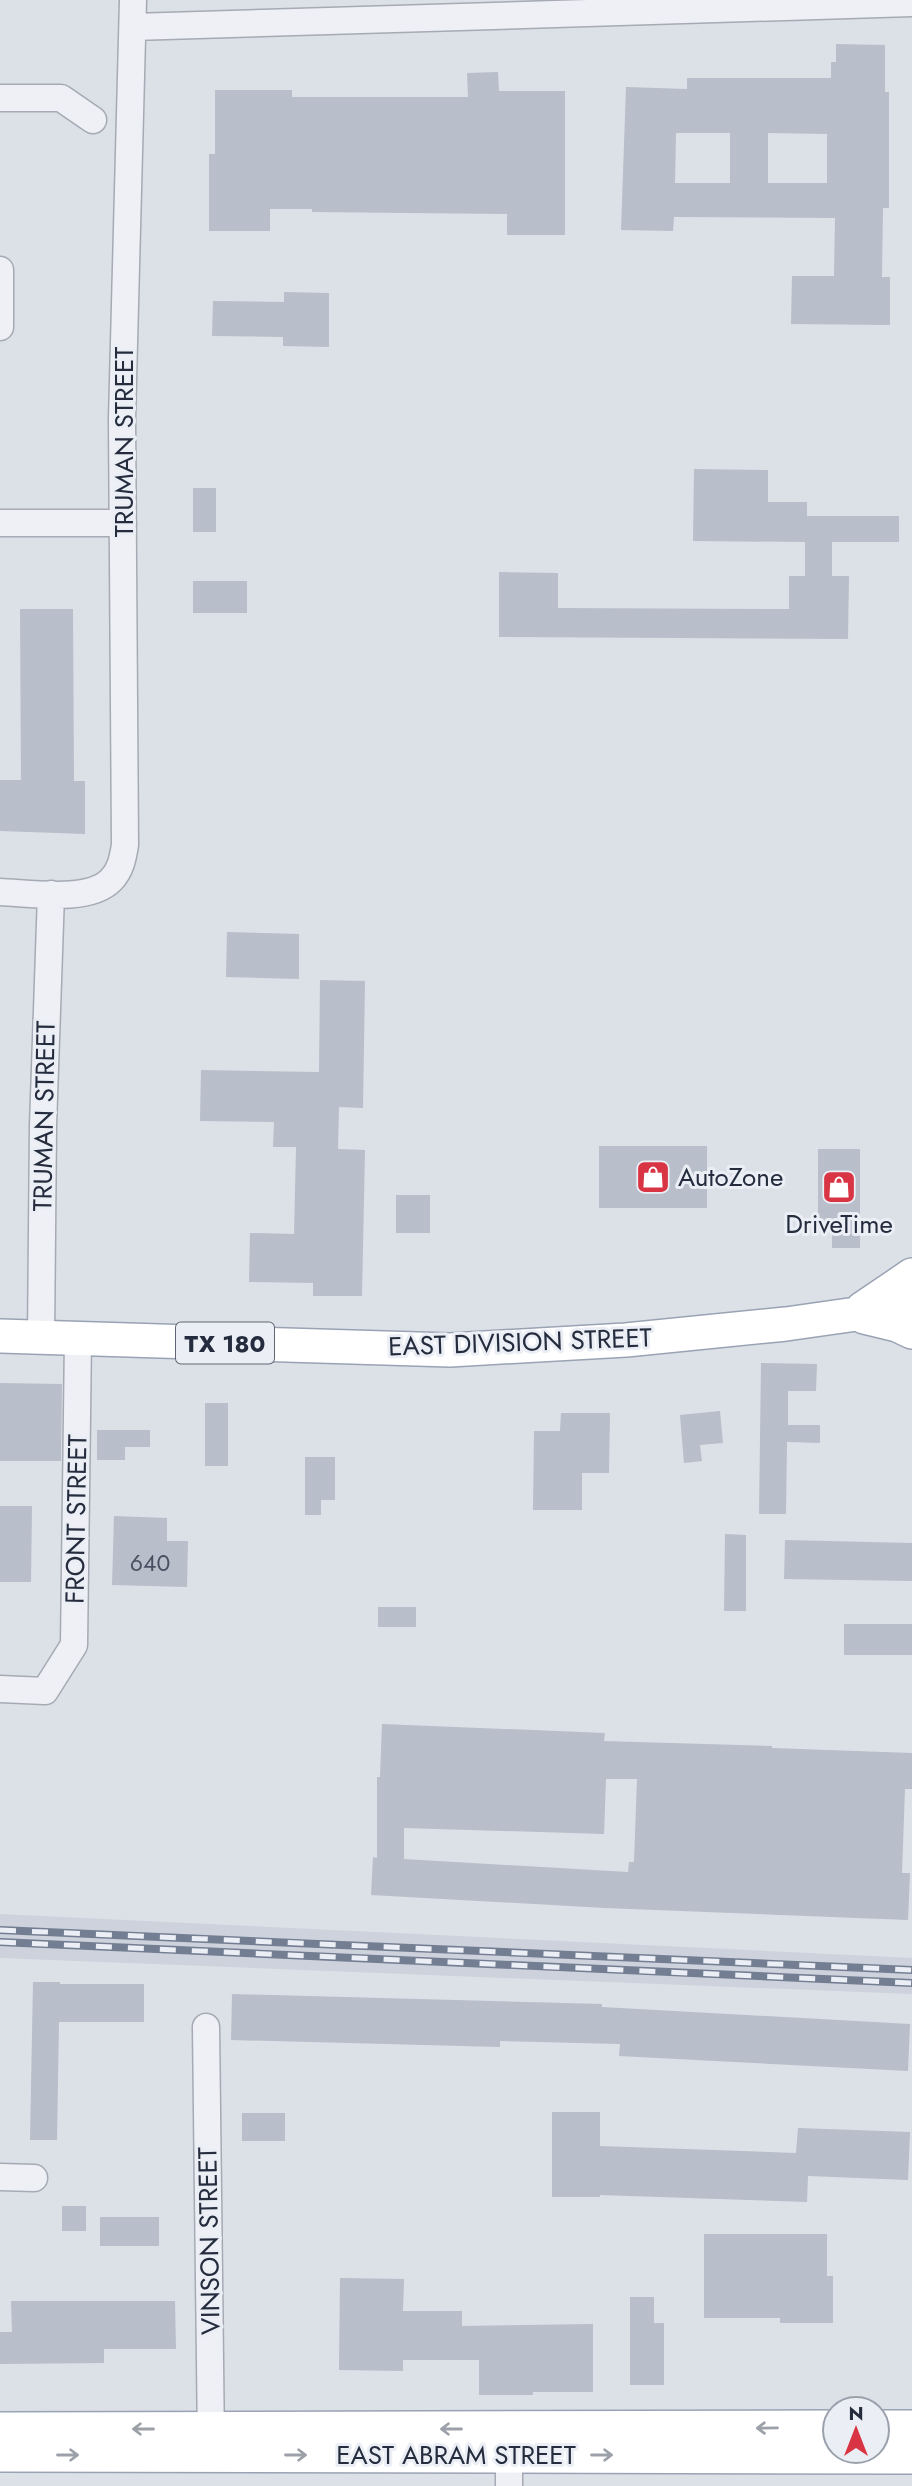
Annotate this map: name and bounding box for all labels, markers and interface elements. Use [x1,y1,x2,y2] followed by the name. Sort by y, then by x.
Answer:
[105,347,143,537] street label: TRUMAN STREET
[23,1020,65,1212] street label: TRUMAN STREET
[634,1158,672,1196] shop icon: AutoZone
[678,1158,783,1196] place label: AutoZone
[820,1168,858,1206] shop icon: DriveTime
[785,1205,893,1243] place label: DriveTime
[387,1318,653,1366] street label: EAST DIVISION STREET
[176,1322,274,1364] road number: TX 180
[56,1434,96,1604] street label: FRONT STREET
[130,1546,170,1580] house number: 640
[188,2147,230,2335] street label: VINSON STREET
[821,2395,891,2465] north arrow
[848,2400,864,2427] text: N
[756,2421,779,2435] one-way arrow
[132,2422,155,2436] one-way arrow
[440,2422,463,2436] one-way arrow
[336,2436,576,2474] street label: EAST ABRAM STREET
[56,2448,79,2462] one-way arrow
[284,2448,307,2462] one-way arrow
[590,2448,613,2462] one-way arrow

